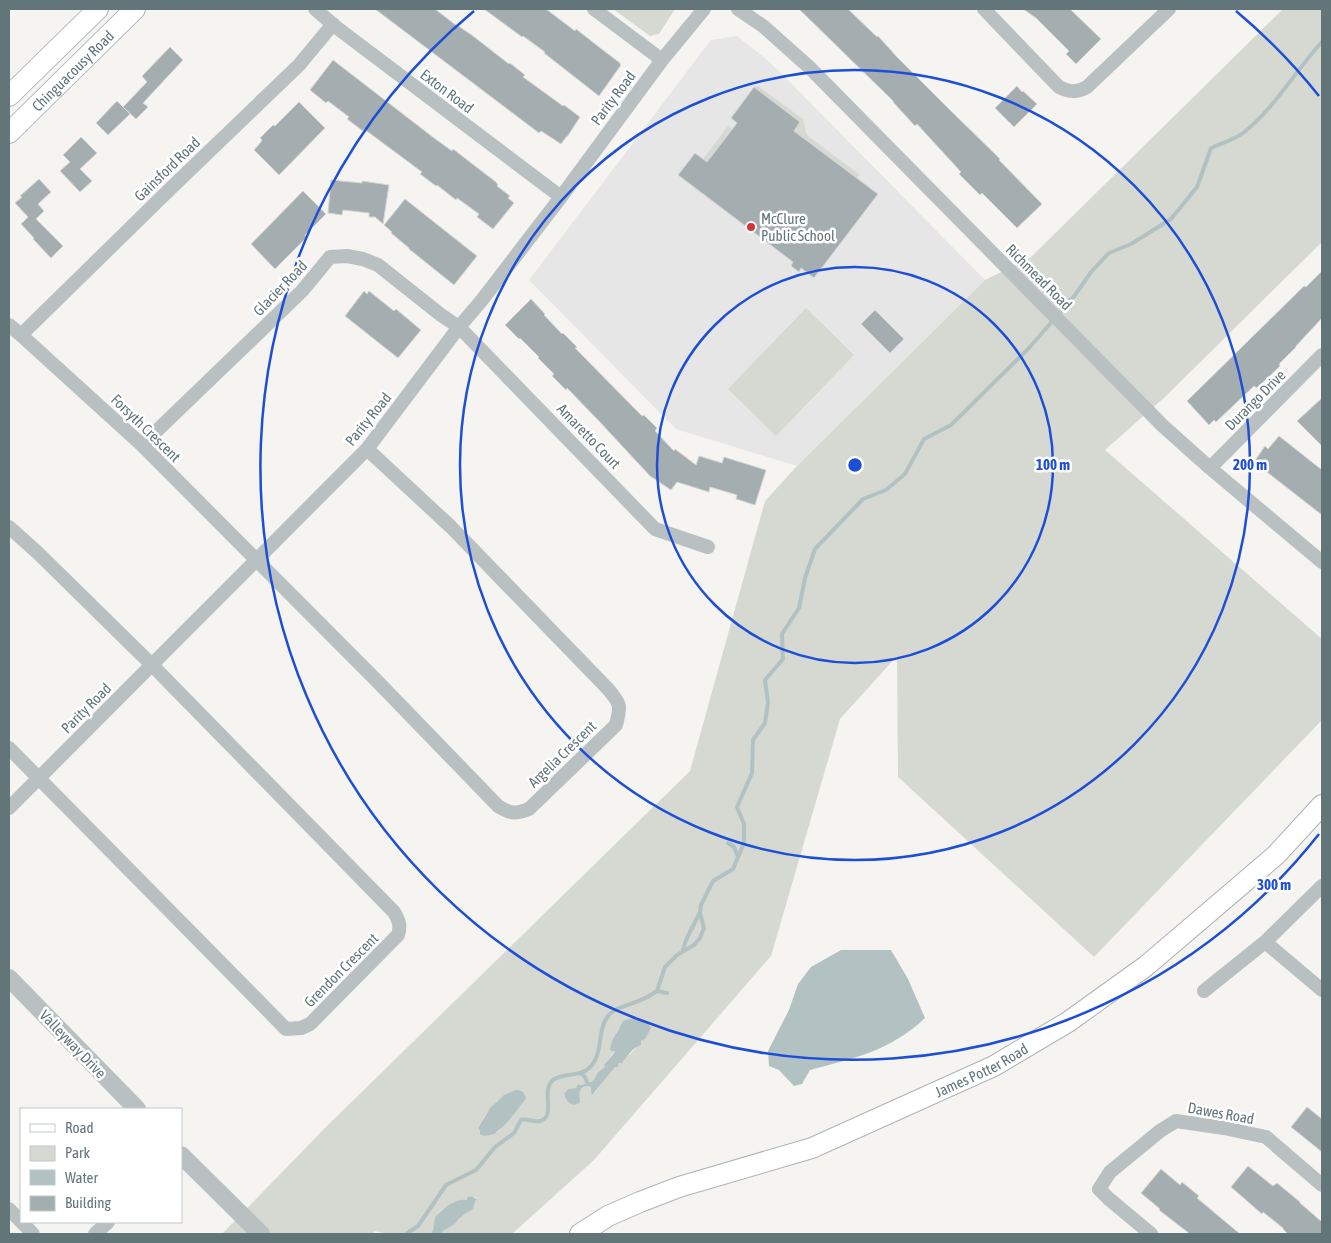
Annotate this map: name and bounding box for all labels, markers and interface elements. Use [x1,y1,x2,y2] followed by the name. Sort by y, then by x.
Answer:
[28,27,117,114] street label: Chinguacousy Road
[417,66,477,116] street label: Exton Road
[587,68,639,128] street label: Parity Road
[131,134,203,204] street label: Gainsford Road
[761,210,835,244] place label: McClure Public School
[745,221,757,233] marker: McClure Public School
[1003,241,1075,313] street label: Richmead Road
[250,257,310,319] street label: Glacier Road
[1221,366,1289,434] street label: Durango Drive
[342,389,394,449] street label: Parity Road
[108,391,184,465] street label: Forsyth Crescent
[554,400,624,472] street label: Amaretto Court
[846,456,864,474] centre of rings
[1036,456,1070,473] text: 100 m
[1233,456,1267,473] text: 200 m
[58,680,114,736] street label: Parity Road
[524,717,600,791] street label: Argelia Crescent
[1257,876,1291,893] text: 300 m
[301,930,381,1010] street label: Grendon Crescent
[36,1007,110,1082] street label: Valleyway Drive
[932,1040,1031,1100] street label: James Potter Road
[1187,1099,1255,1127] street label: Dawes Road
[20,1108,182,1223] legend
[65,1119,94,1136] text: Road
[65,1144,90,1161] text: Park
[65,1169,98,1186] text: Water
[65,1194,111,1211] text: Building

